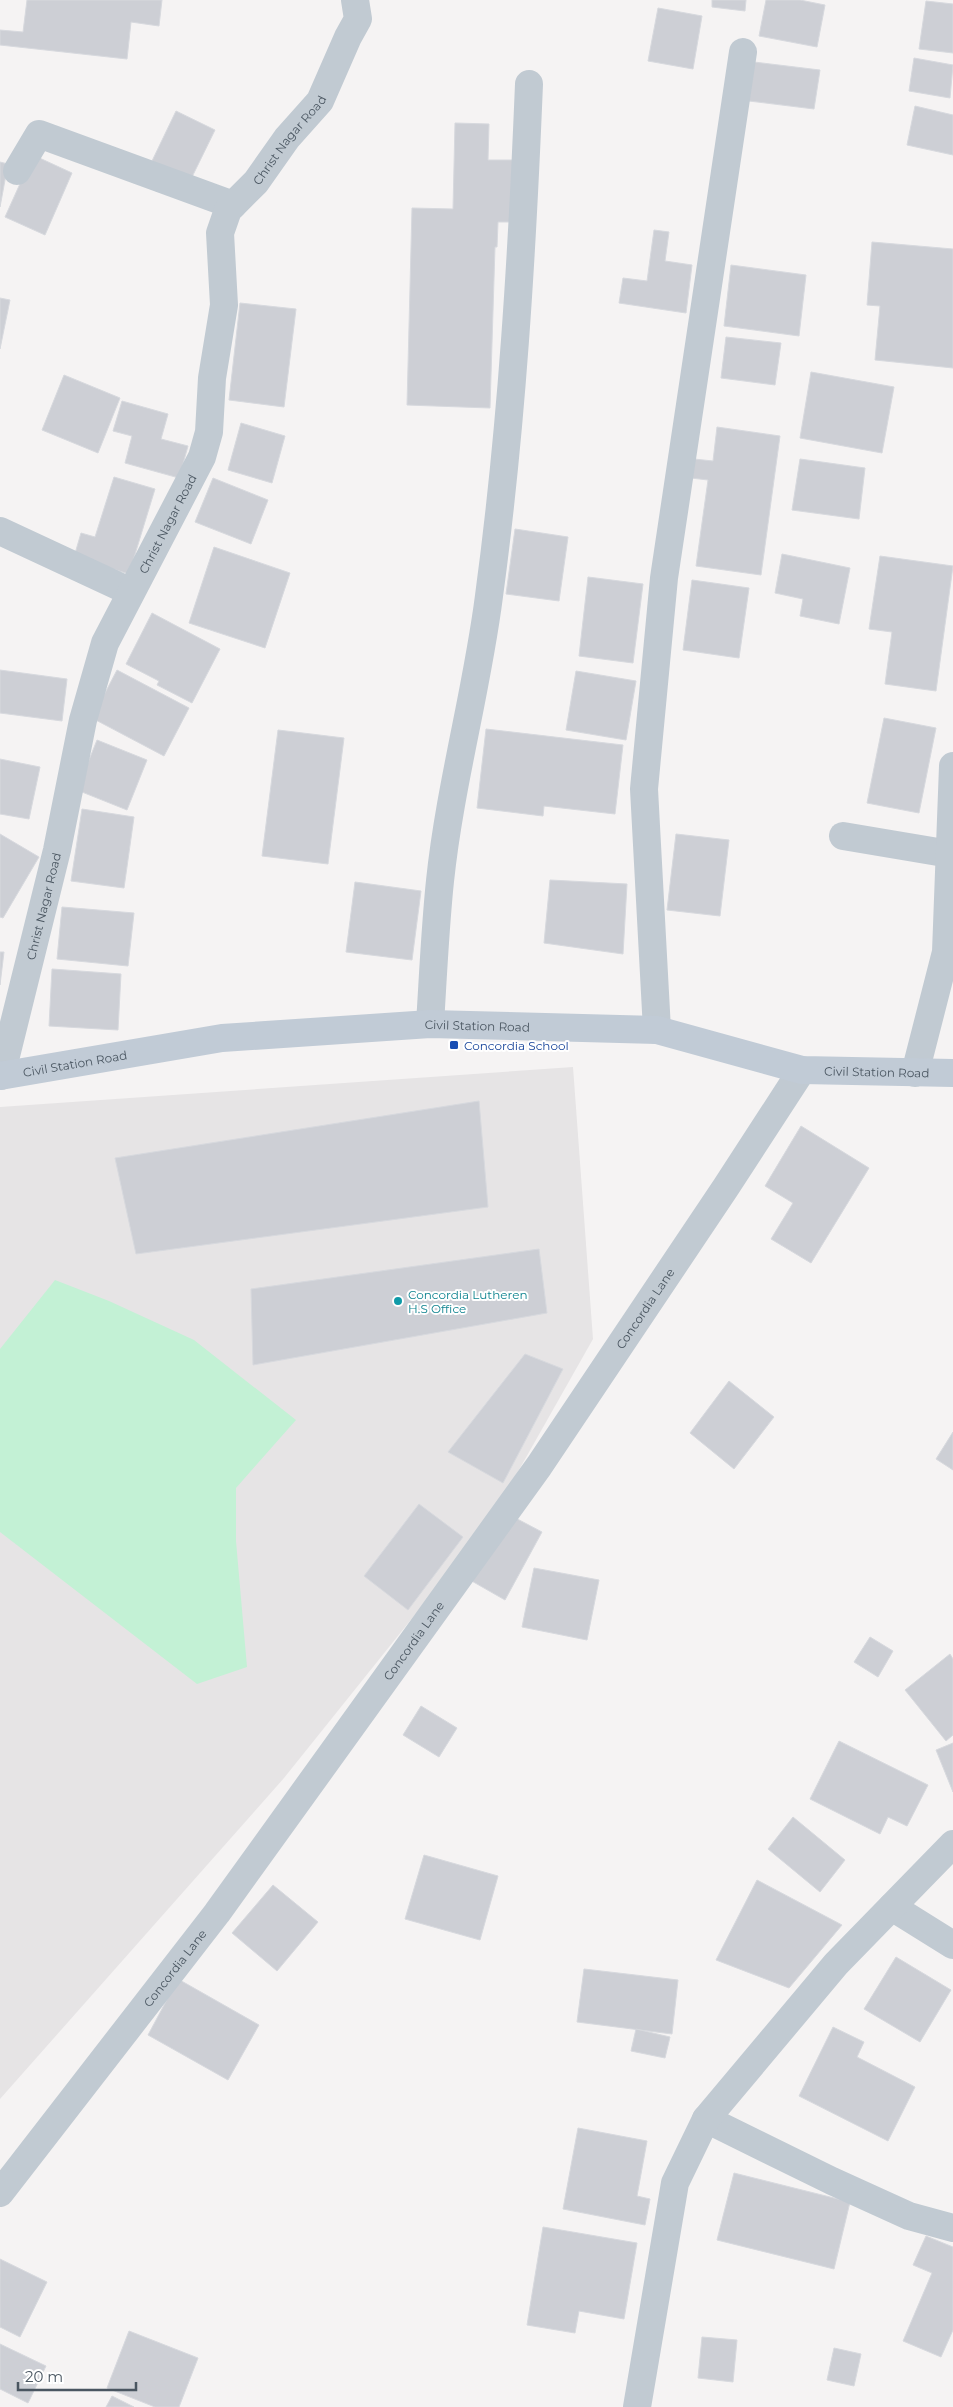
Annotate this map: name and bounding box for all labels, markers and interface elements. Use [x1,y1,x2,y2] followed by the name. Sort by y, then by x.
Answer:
[249,93,329,187] street label: Christ Nagar Road
[135,471,199,576] street label: Christ Nagar Road
[23,851,64,961] street label: Christ Nagar Road
[424,1016,530,1034] street label: Civil Station Road
[464,1038,569,1053] place label: Concordia School
[448,1039,460,1051] marker: Concordia School
[22,1047,128,1079] street label: Civil Station Road
[824,1063,930,1080] street label: Civil Station Road
[612,1265,677,1351] street label: Concordia Lane
[408,1287,528,1316] place label: Concordia Lutheren H.S Office
[392,1295,404,1307] marker: Concordia Lutheren H.S Office
[380,1598,447,1683] street label: Concordia Lane
[140,1926,209,2009] street label: Concordia Lane
[18,2360,135,2392] scale bar
[25,2367,63,2386] text: 20 m

